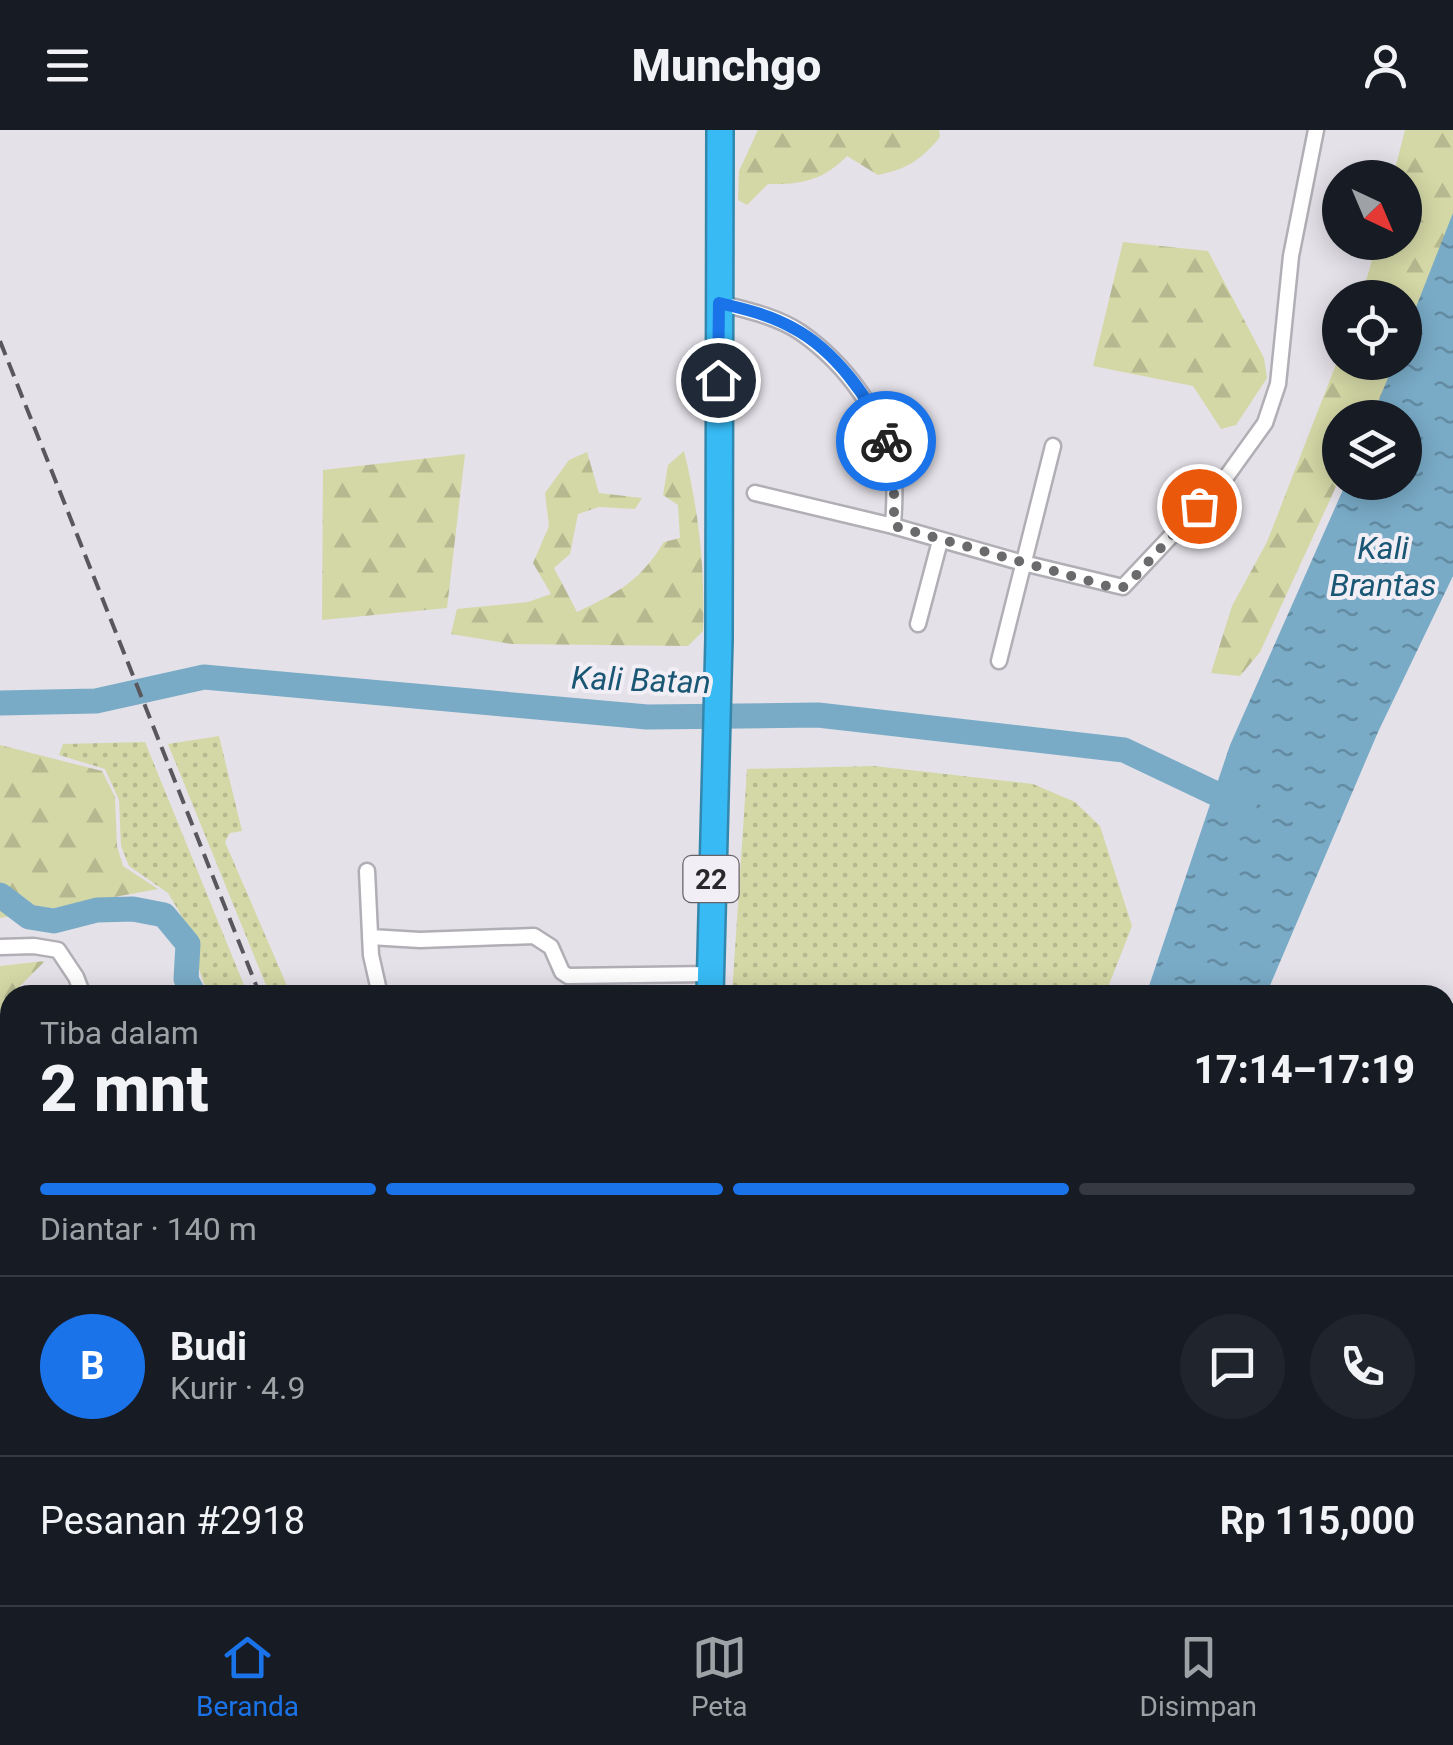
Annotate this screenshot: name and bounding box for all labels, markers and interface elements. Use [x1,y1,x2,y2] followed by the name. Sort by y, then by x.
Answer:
[40,38,95,93] icon: menu
[1358,38,1413,93] icon: person
[632,39,821,92] text: Munchgo
[1322,160,1422,260] north arrow
[1322,160,1422,500] map controls
[1322,280,1422,380] button: locate
[676,338,761,423] pin
[691,353,746,408] icon: home
[836,391,936,491] courier
[1322,400,1422,500] button: layers
[859,414,914,469] icon: bike
[1157,464,1242,549] pin
[1172,479,1227,534] icon: bag
[1330,529,1436,604] water label: Kali Brantas
[571,659,711,701] water label: Kali Batan
[684,856,738,902] road number: 22
[40,1014,199,1052] text: Tiba dalam
[1194,1048,1415,1092] text: 17:14–17:19
[40,1051,209,1127] text: 2 mnt
[40,1210,257,1248] text: Diantar · 140 m
[1180,1314,1285,1419] button: chat
[1310,1314,1415,1419] button: phone
[170,1325,247,1369] text: Budi
[80,1344,105,1388] text: B
[170,1369,305,1407] text: Kurir · 4.9
[40,1499,305,1543] text: Pesanan #2918
[1220,1499,1415,1543] text: Rp 115,000
[196,1630,299,1723] tab: Beranda
[691,1630,748,1723] tab: Peta
[1140,1630,1257,1723] tab: Disimpan

